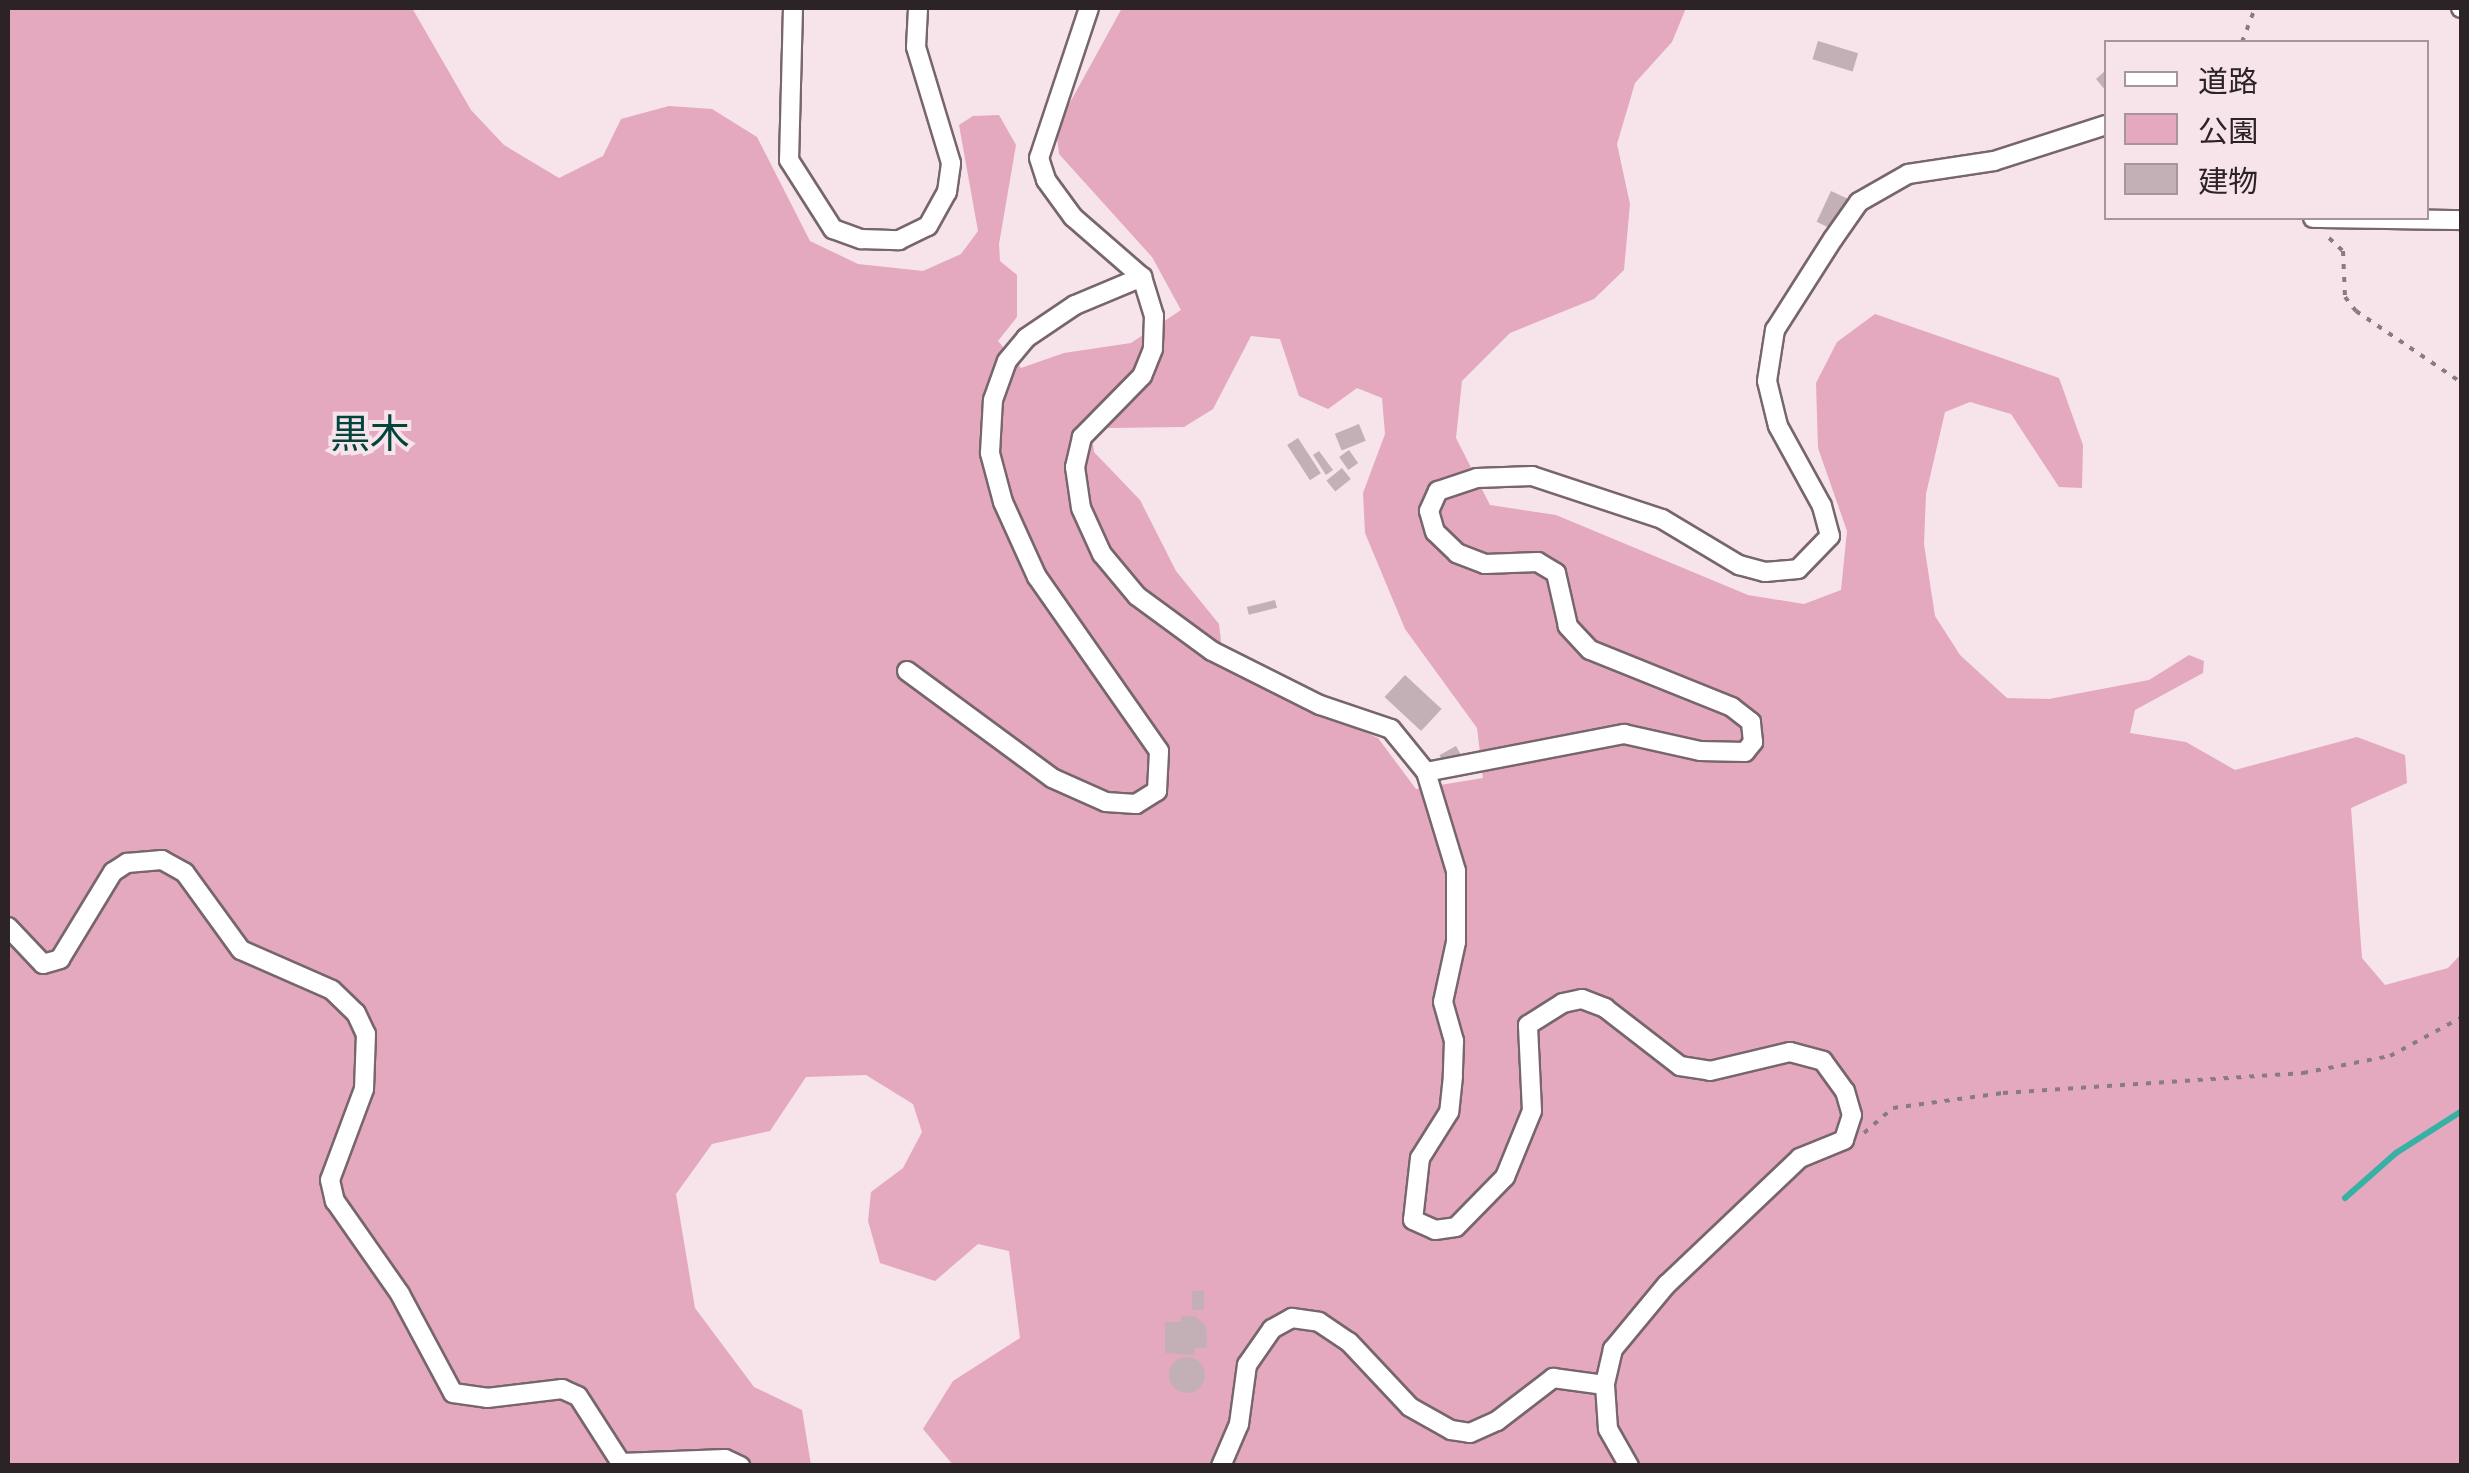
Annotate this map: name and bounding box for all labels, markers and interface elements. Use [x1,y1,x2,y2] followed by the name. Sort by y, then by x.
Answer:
[2104,40,2429,220] legend
[2198,62,2258,100] text: 道路
[2198,112,2258,150] text: 公園
[2198,162,2258,200] text: 建物
[330,409,410,457] district label: 黒木

